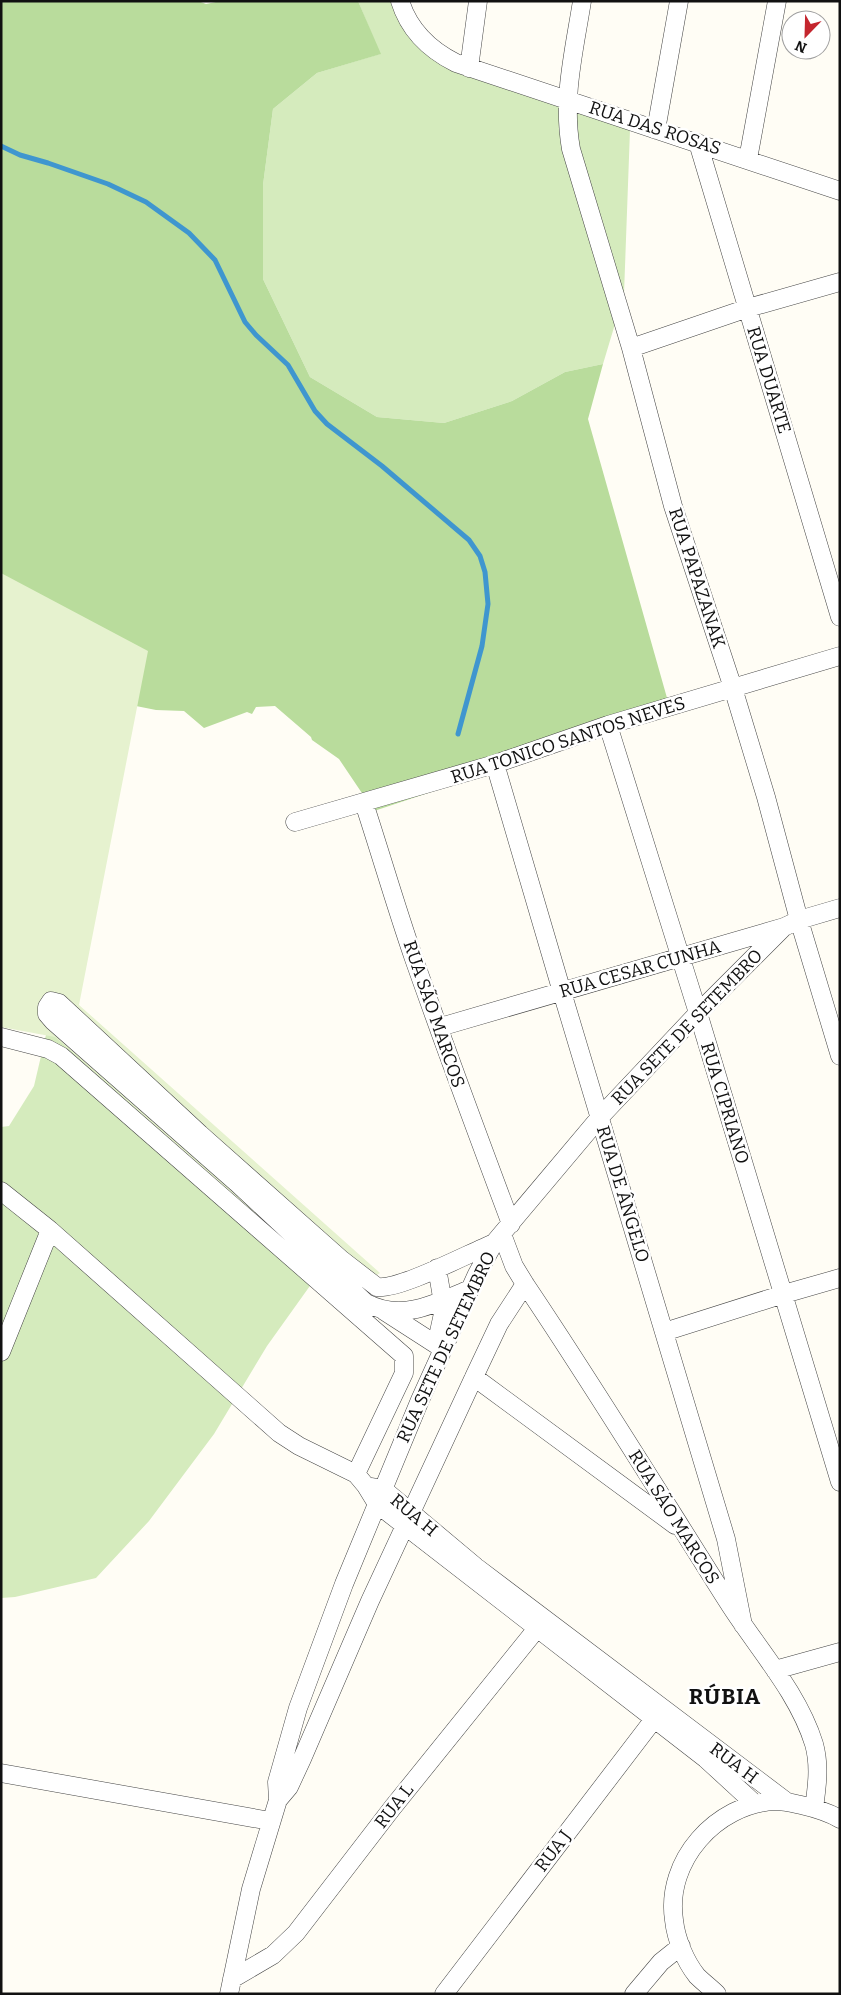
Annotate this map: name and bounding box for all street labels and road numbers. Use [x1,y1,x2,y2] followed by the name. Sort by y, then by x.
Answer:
[586,96,724,160] street label: RUA DAS ROSAS
[742,324,796,436] street label: RUA DUARTE
[664,505,730,651] street label: RUA PAPAZANAK
[448,692,688,788] street label: RUA TONICO SANTOS NEVES
[557,935,723,1003] street label: RUA CESAR CUNHA
[398,937,470,1091] street label: RUA SÃO MARCOS
[607,944,767,1110] street label: RUA SETE DE SETEMBRO
[696,1039,754,1167] street label: RUA CIPRIANO
[592,1123,654,1265] street label: RUA DE ÂNGELO
[392,1248,500,1446] street label: RUA SETE DE SETEMBRO
[624,1446,724,1588] street label: RUA SÃO MARCOS
[386,1489,442,1541] street label: RUA H
[706,1738,762,1788] street label: RUA H
[370,1779,418,1833] street label: RUA L
[530,1826,576,1876] street label: RUA J

